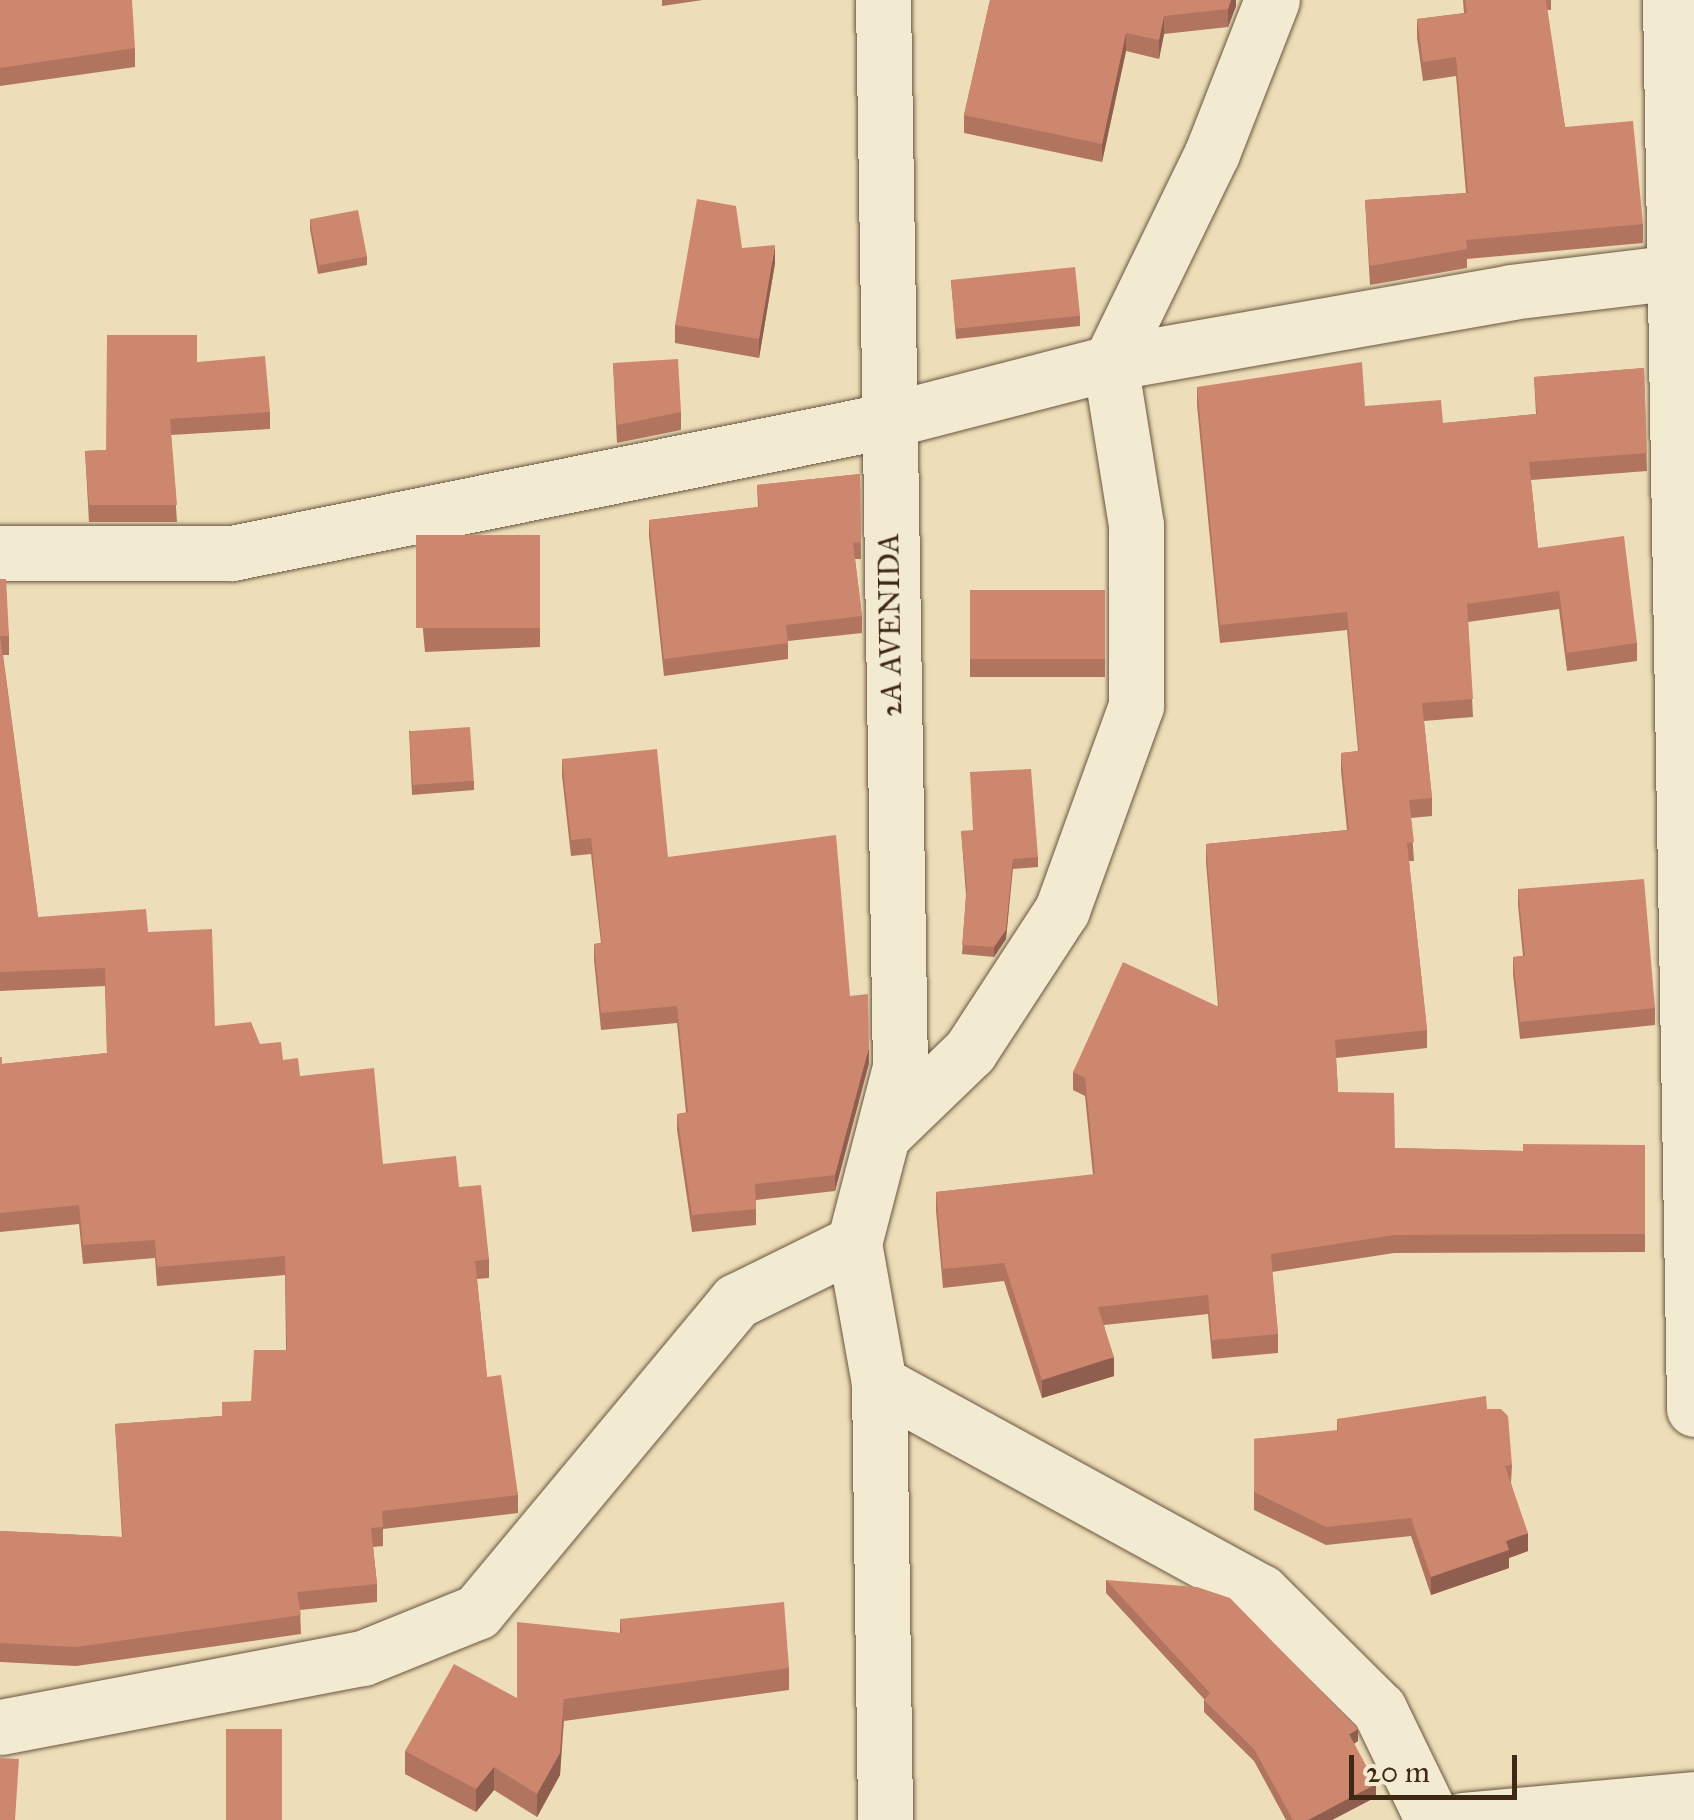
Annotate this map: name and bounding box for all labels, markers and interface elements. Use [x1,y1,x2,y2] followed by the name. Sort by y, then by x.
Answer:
[870,533,910,717] street label: 2A AVENIDA
[1354,1735,1522,1797] scale bar
[1366,1754,1430,1790] text: 20 m

